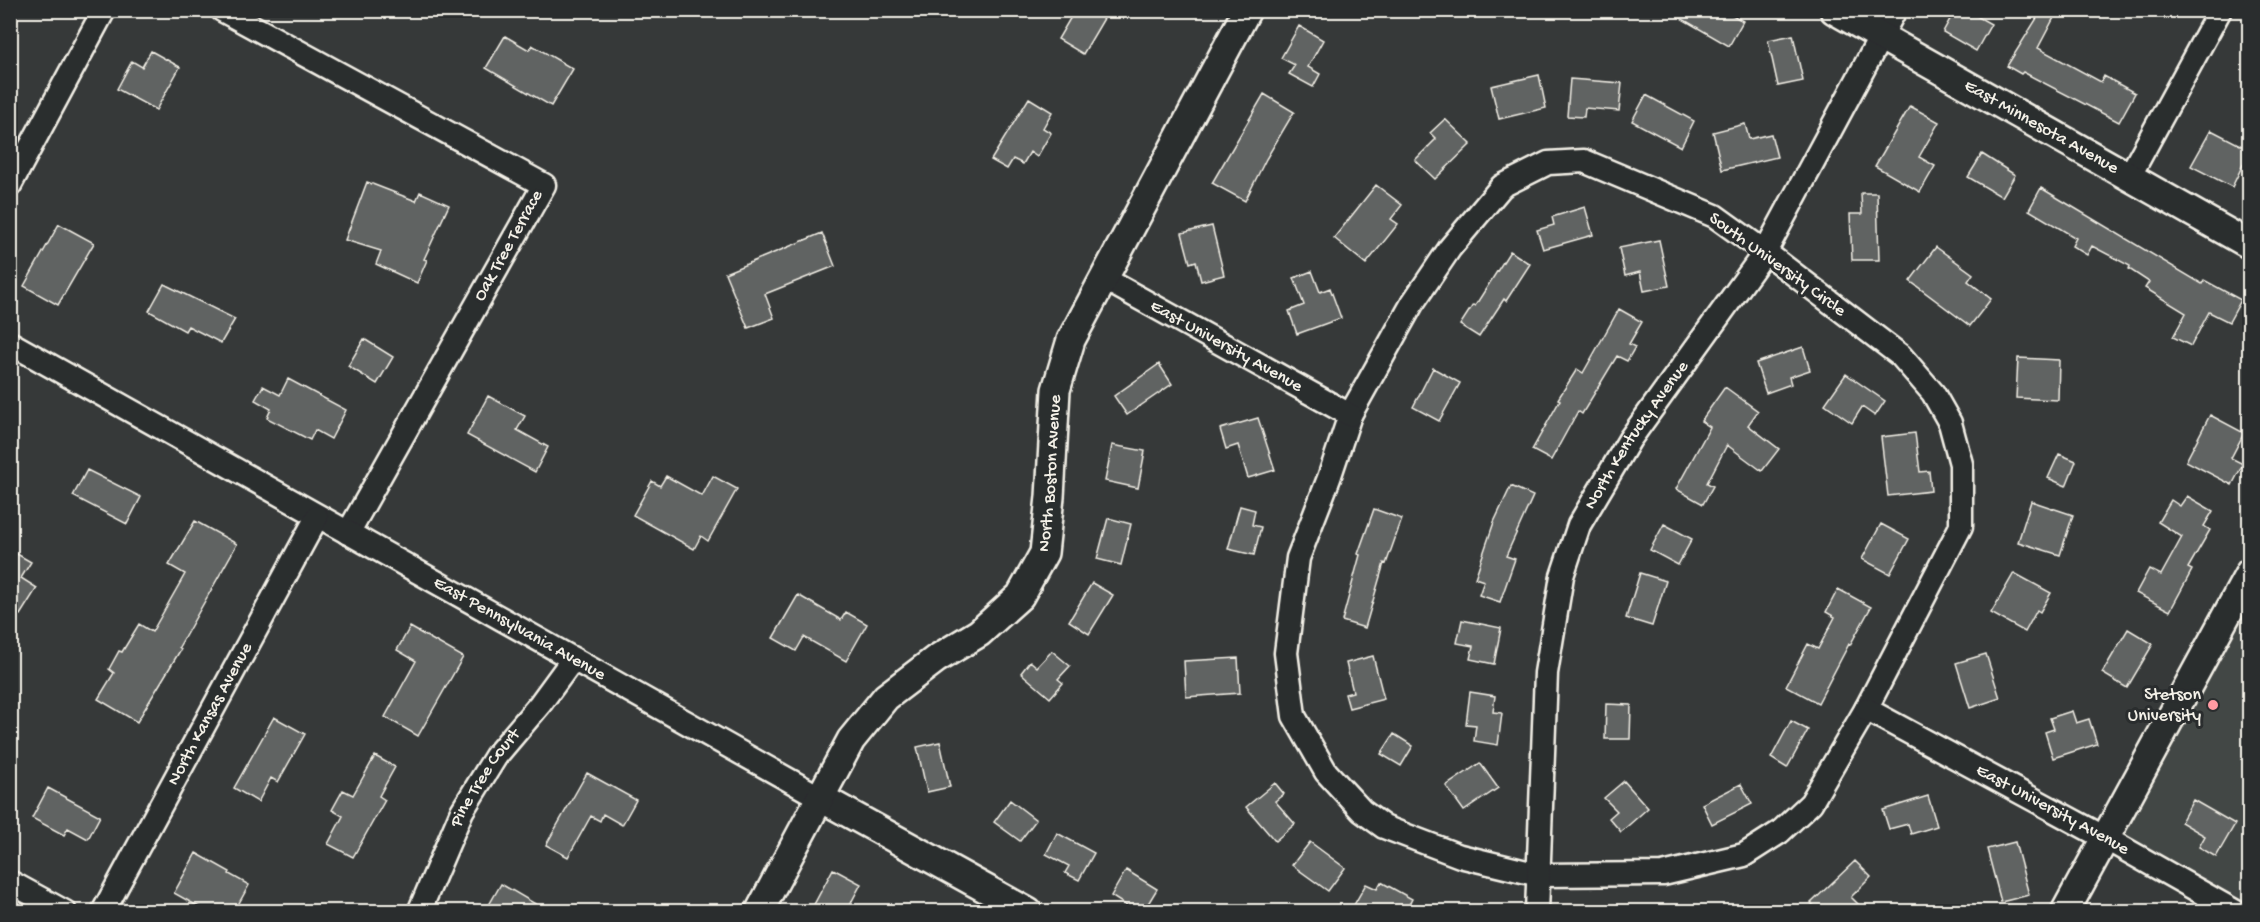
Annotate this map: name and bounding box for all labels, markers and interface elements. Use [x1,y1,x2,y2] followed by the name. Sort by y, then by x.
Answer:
[1960,75,2123,179] street label: East Minnesota Avenue
[470,186,548,305] street label: Oak Tree Terrace
[1704,208,1850,322] street label: South University Circle
[1146,296,1307,397] street label: East University Avenue
[1580,356,1694,513] street label: North Kentucky Avenue
[1034,393,1066,553] street label: North Boston Avenue
[430,572,610,686] street label: East Pennsylvania Avenue
[163,639,258,789] street label: North Kansas Avenue
[2128,685,2201,727] place label: Stetson University
[2206,698,2220,712] marker: Stetson University
[445,723,526,831] street label: Pine Tree Court
[1972,760,2133,860] street label: East University Avenue

